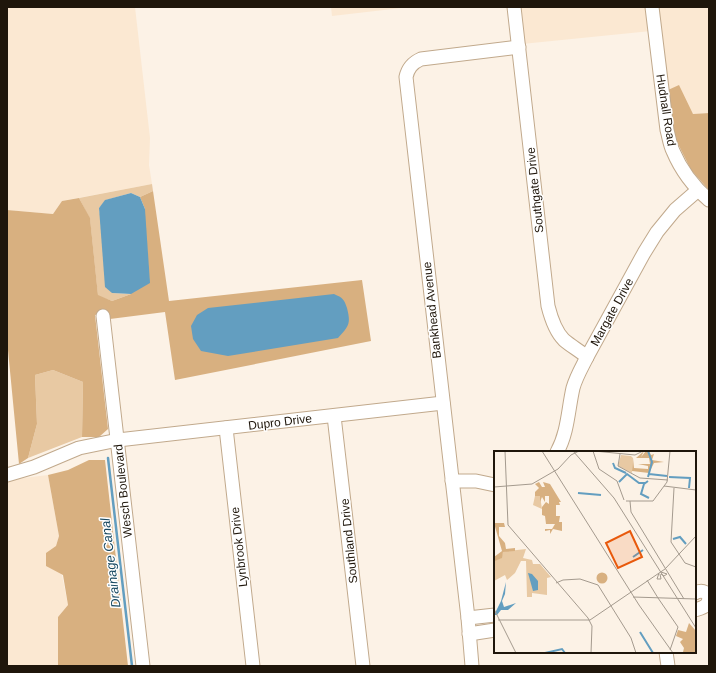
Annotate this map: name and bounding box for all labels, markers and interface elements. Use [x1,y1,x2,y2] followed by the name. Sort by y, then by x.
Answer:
[653,73,679,147] street label: Hudnall Road
[524,146,546,234] street label: Southgate Drive
[420,261,444,359] street label: Bankhead Avenue
[588,275,637,348] street label: Margate Drive
[247,411,313,433] street label: Dupro Drive
[111,444,135,538] street label: Wesch Boulevard
[494,451,696,653] inset map
[338,497,360,584] street label: Southland Drive
[228,506,250,588] street label: Lynbrook Drive
[97,516,123,609] water label: Drainage Canal

